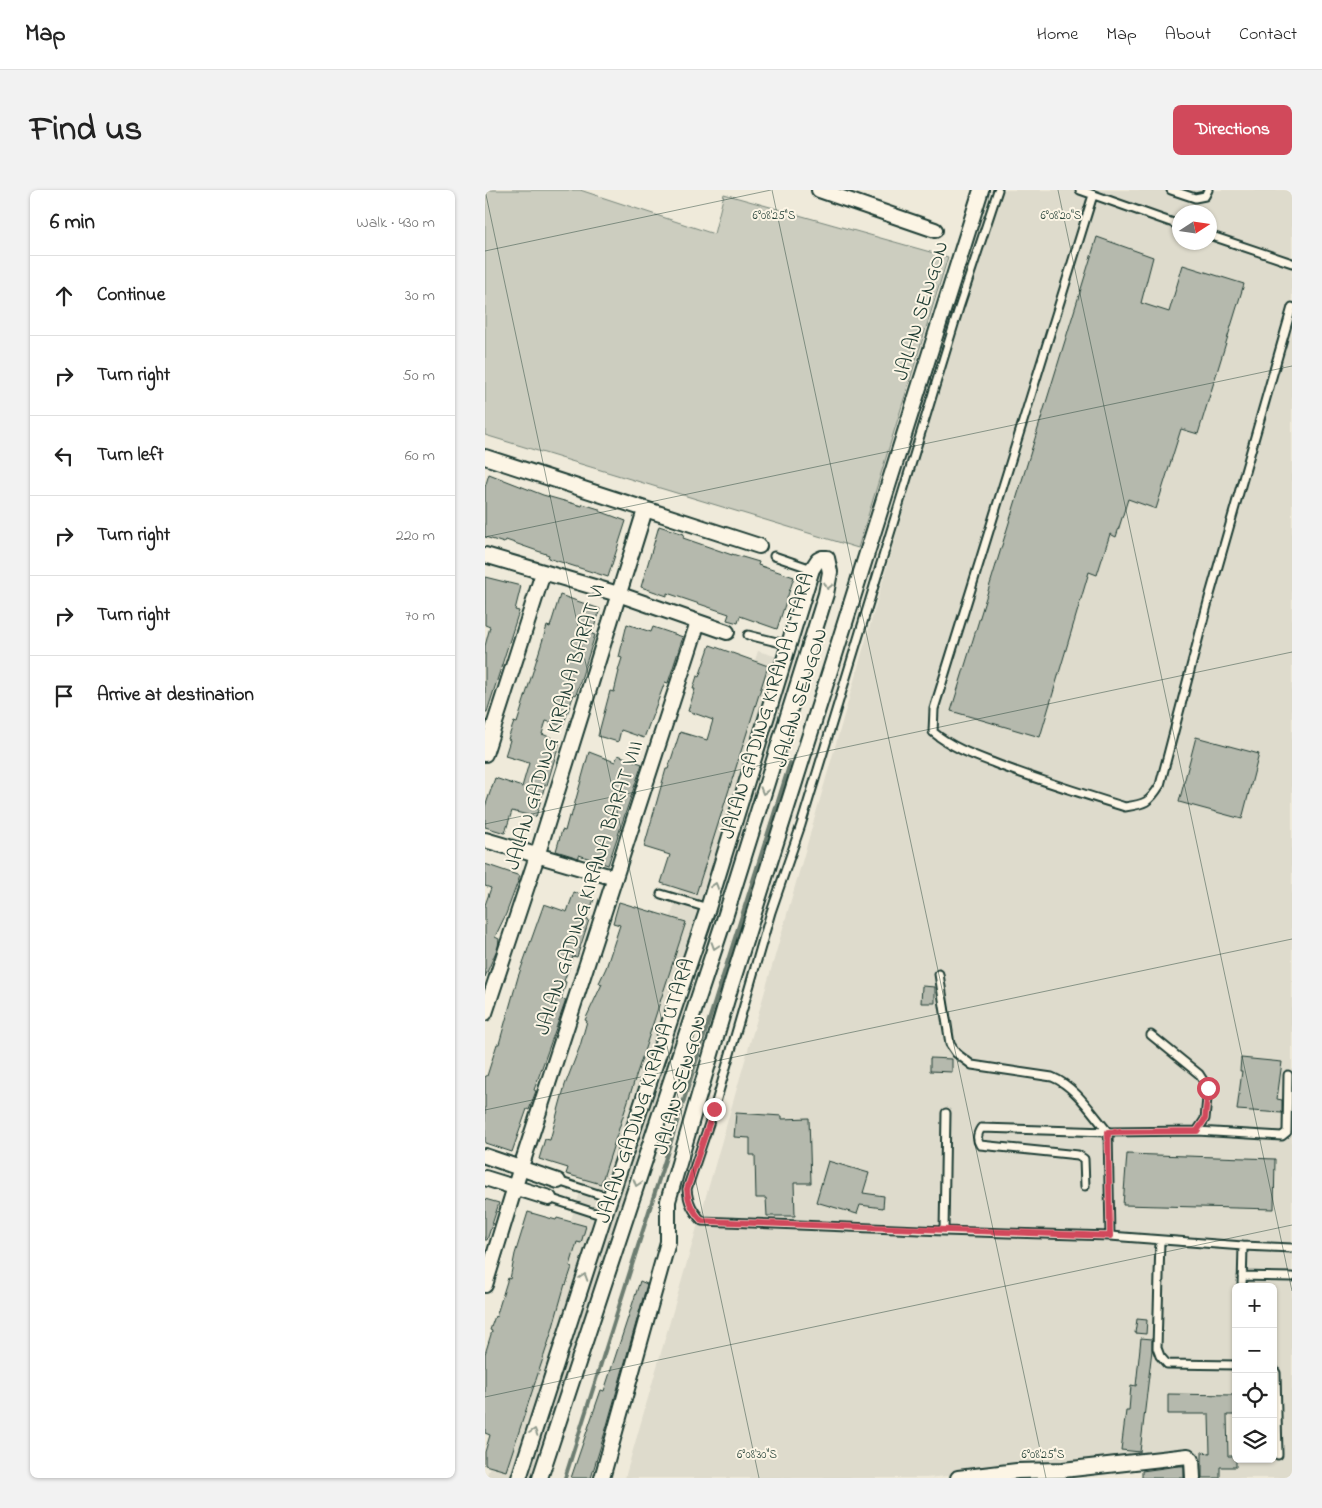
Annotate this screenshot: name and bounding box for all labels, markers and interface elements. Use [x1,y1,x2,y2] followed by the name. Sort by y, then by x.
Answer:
[25,17,66,52] text: Map
[1037,22,1078,48] text: Home
[1106,22,1137,48] text: Map
[1165,22,1211,48] text: About
[1239,22,1297,48] text: Contact
[30,105,142,156] text: Find us
[1173,105,1292,155] button: Directions
[1172,205,1217,250] north arrow
[753,207,796,225] text: 6°08'25"S
[1040,207,1082,225] text: 6°08'20"S
[50,208,95,238] text: 6 min
[356,211,435,235] text: Walk · 430 m
[887,238,957,384] street label: JALAN SENGON
[50,282,78,310] icon: ahead
[97,282,165,309] text: Continue
[405,284,435,308] text: 30 m
[50,362,78,390] icon: right
[97,362,170,389] text: Turn right
[403,364,435,388] text: 50 m
[50,442,78,470] icon: left
[97,442,164,469] text: Turn left
[405,444,435,468] text: 60 m
[50,522,78,550] icon: right
[97,522,170,549] text: Turn right
[396,524,435,548] text: 220 m
[713,569,823,843] street label: JALAN GADING KIRANA UTARA
[498,580,614,874] street label: JALAN GADING KIRANA BARAT VI
[823,581,833,590] one-way arrow
[50,602,78,630] icon: right
[97,602,170,629] text: Turn right
[405,604,435,628] text: 70 m
[766,625,836,771] street label: JALAN SENGON
[50,682,78,710] icon: arrive
[97,682,254,709] text: Arrive at destination
[528,737,652,1039] street label: JALAN GADING KIRANA BARAT VIII
[759,786,769,795] one-way arrow
[709,883,719,891] one-way arrow
[711,941,721,950] one-way arrow
[589,955,703,1227] street label: JALAN GADING KIRANA UTARA
[647,1012,715,1158] street label: JALAN SENGON
[1197,1077,1220,1100] route start
[703,1098,726,1121] route end
[632,1179,642,1187] one-way arrow
[578,1273,588,1282] one-way arrow
[1232,1283,1277,1463] map controls
[1232,1283,1277,1328] button: +
[1232,1328,1277,1373] button: −
[1232,1373,1277,1418] button: locate
[1232,1418,1277,1463] button: layers
[528,1428,538,1436] one-way arrow
[737,1446,777,1464] text: 6°08'30"S
[1022,1446,1065,1464] text: 6°08'25"S

